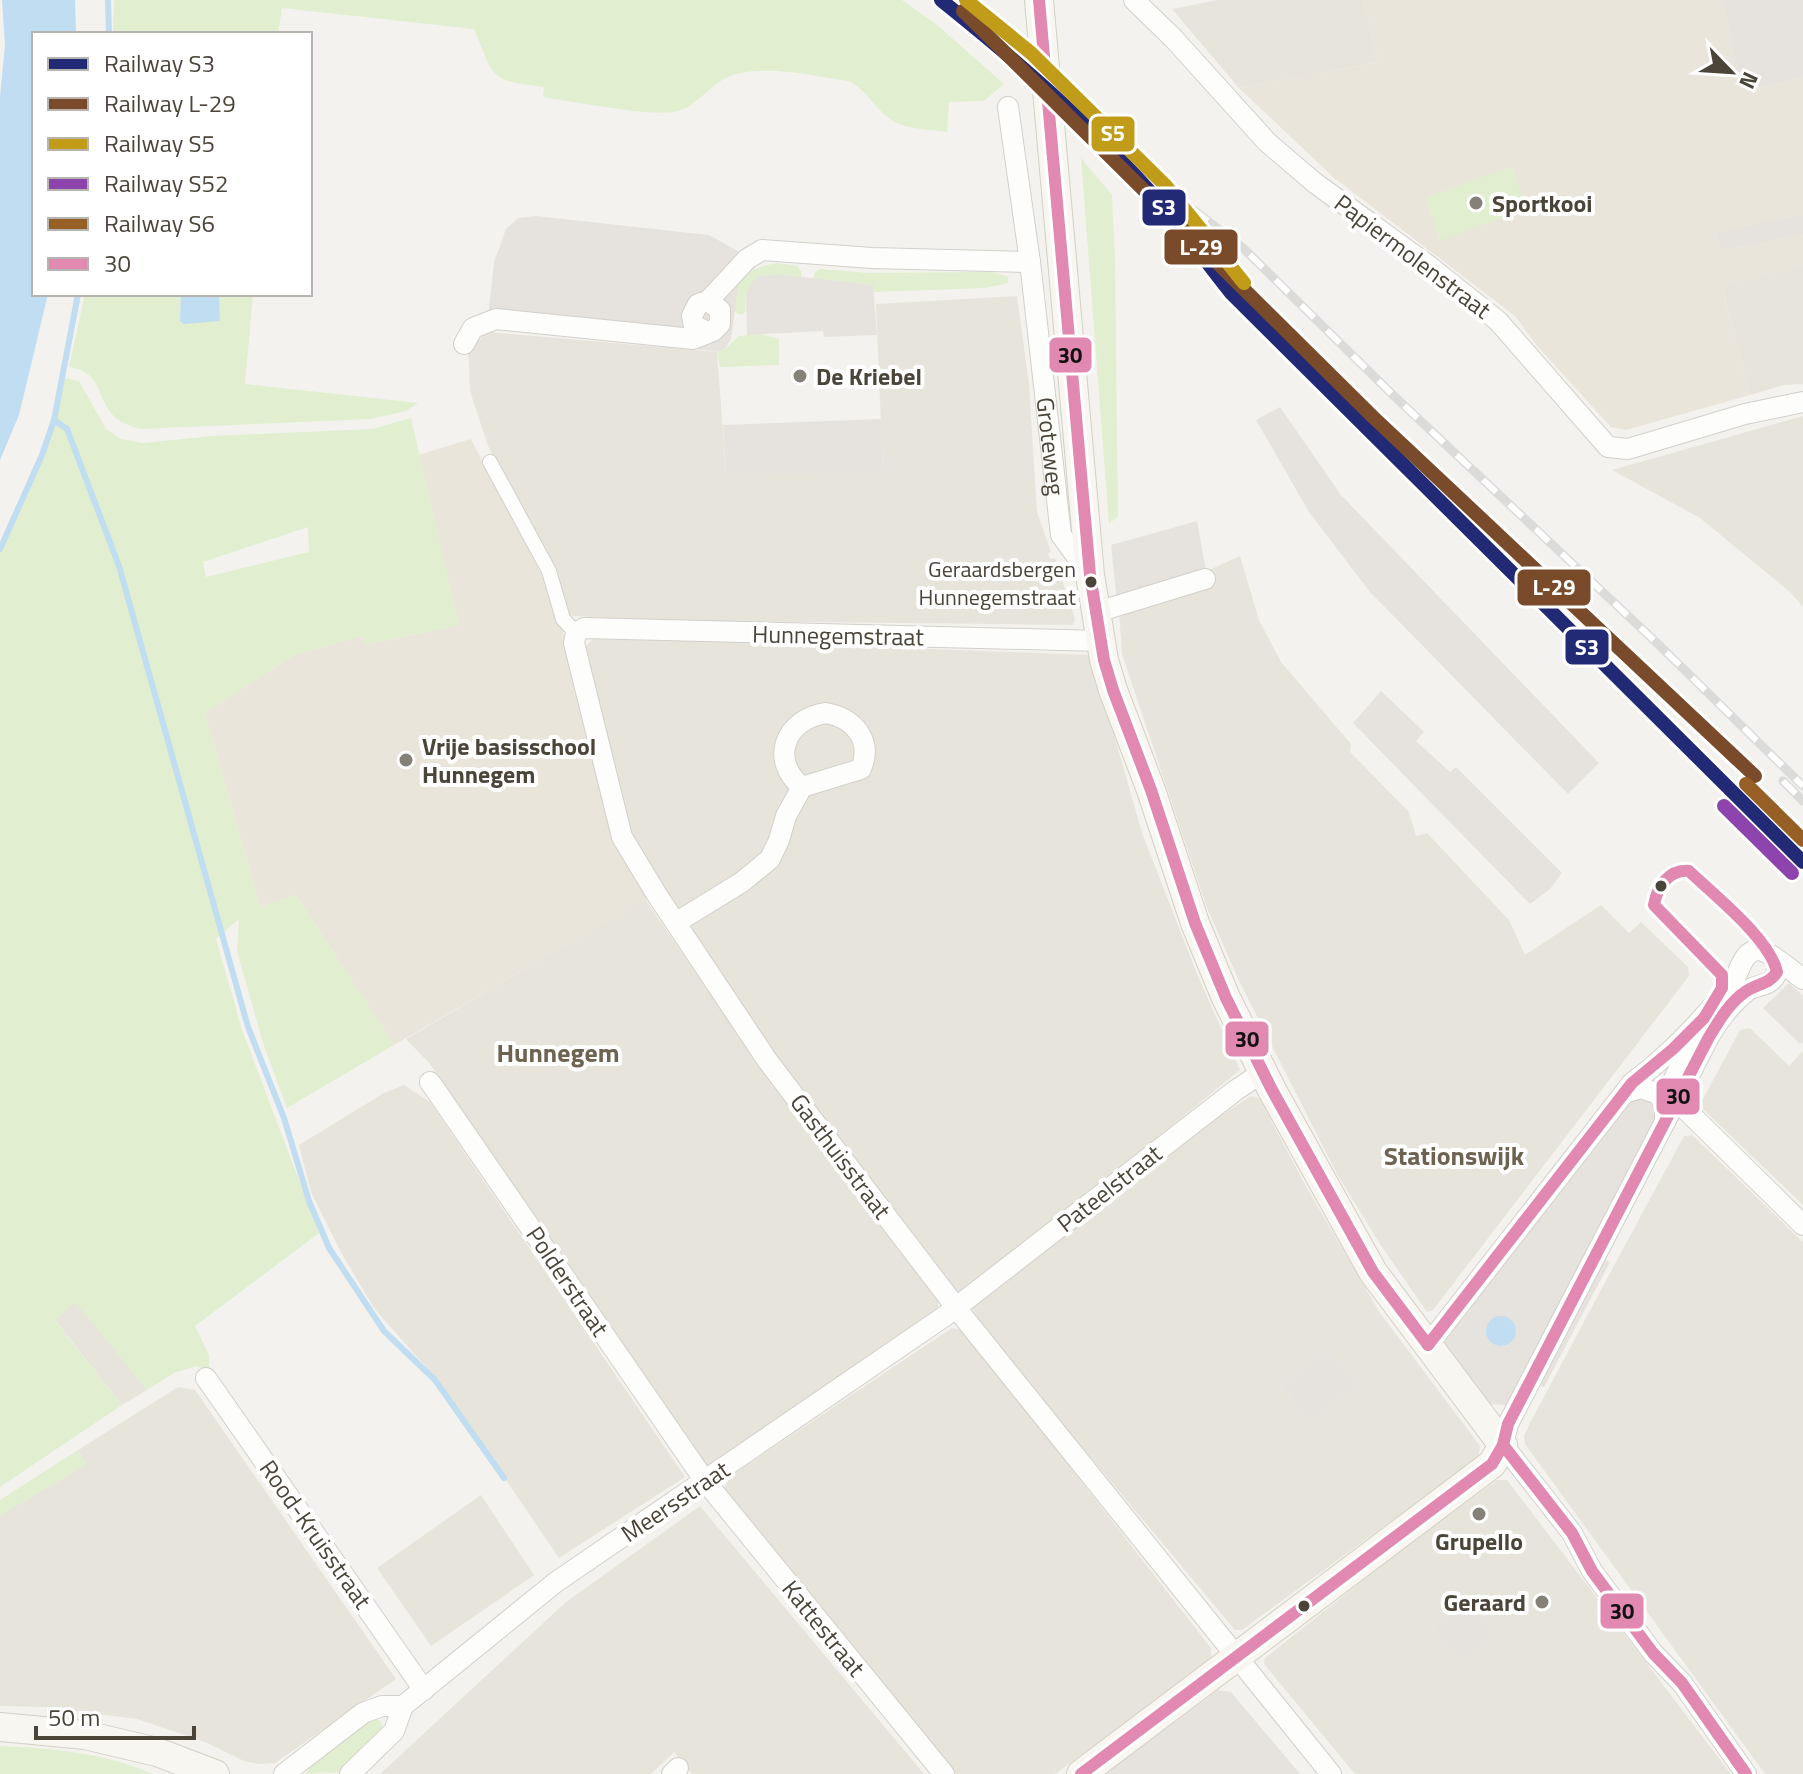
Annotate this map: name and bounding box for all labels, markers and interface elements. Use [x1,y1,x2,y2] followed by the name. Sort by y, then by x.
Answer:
[32,32,312,296] legend
[1691,32,1771,112] north arrow
[104,45,215,81] text: Railway S3
[1730,66,1768,95] text: N
[104,85,236,121] text: Railway L-29
[1090,115,1136,153] line badge: S5
[1101,116,1125,150] text: S5
[104,125,215,161] text: Railway S5
[104,165,228,201] text: Railway S52
[1327,185,1499,327] street label: Papiermolenstraat
[1492,185,1592,221] place label: Sportkooi
[1141,188,1187,227] line badge: S3
[1152,190,1176,224] text: S3
[1467,194,1485,212] marker: Sportkooi
[104,205,215,241] text: Railway S6
[1163,228,1239,266] line badge: L-29
[1180,230,1222,264] text: L-29
[104,245,131,281] text: 30
[1048,336,1093,374] line badge: 30
[1058,338,1082,372] text: 30
[816,358,922,394] place label: De Kriebel
[791,367,809,385] marker: De Kriebel
[1027,395,1074,497] street label: Groteweg
[919,552,1076,614] place label: Geraardsbergen Hunnegemstraat
[1516,568,1592,607] line badge: L-29
[1533,570,1575,604] text: L-29
[1083,574,1099,590] marker: Geraardsbergen Hunnegemstraat
[752,616,925,655] street label: Hunnegemstraat
[1564,628,1610,666] line badge: S3
[1575,630,1599,664] text: S3
[422,728,596,792] place label: Vrije basisschool Hunnegem
[397,751,415,769] marker: Vrije basisschool Hunnegem
[1653,878,1669,894] unlabelled marker
[1224,1020,1270,1058] line badge: 30
[1235,1022,1259,1056] text: 30
[497,1033,619,1072] district label: Hunnegem
[1655,1077,1701,1116] line badge: 30
[1666,1079,1690,1113] text: 30
[782,1086,900,1227] street label: Gasthuisstraat
[1049,1135,1170,1241] street label: Pateelstraat
[1384,1136,1525,1175] district label: Stationswijk
[518,1219,618,1344] street label: Polderstraat
[613,1451,737,1551] street label: Meersstraat
[251,1452,381,1616] street label: Rood-Kruisstraat
[1470,1505,1488,1523] marker: Grupello
[1435,1523,1523,1559] place label: Grupello
[774,1572,875,1684] street label: Kattestraat
[1444,1584,1526,1620] place label: Geraard
[1599,1592,1645,1630] line badge: 30
[1533,1593,1551,1611] marker: Geraard
[1610,1594,1634,1628] text: 30
[1296,1598,1312,1614] unlabelled marker
[36,1690,194,1740] scale bar
[48,1699,100,1735] text: 50 m

